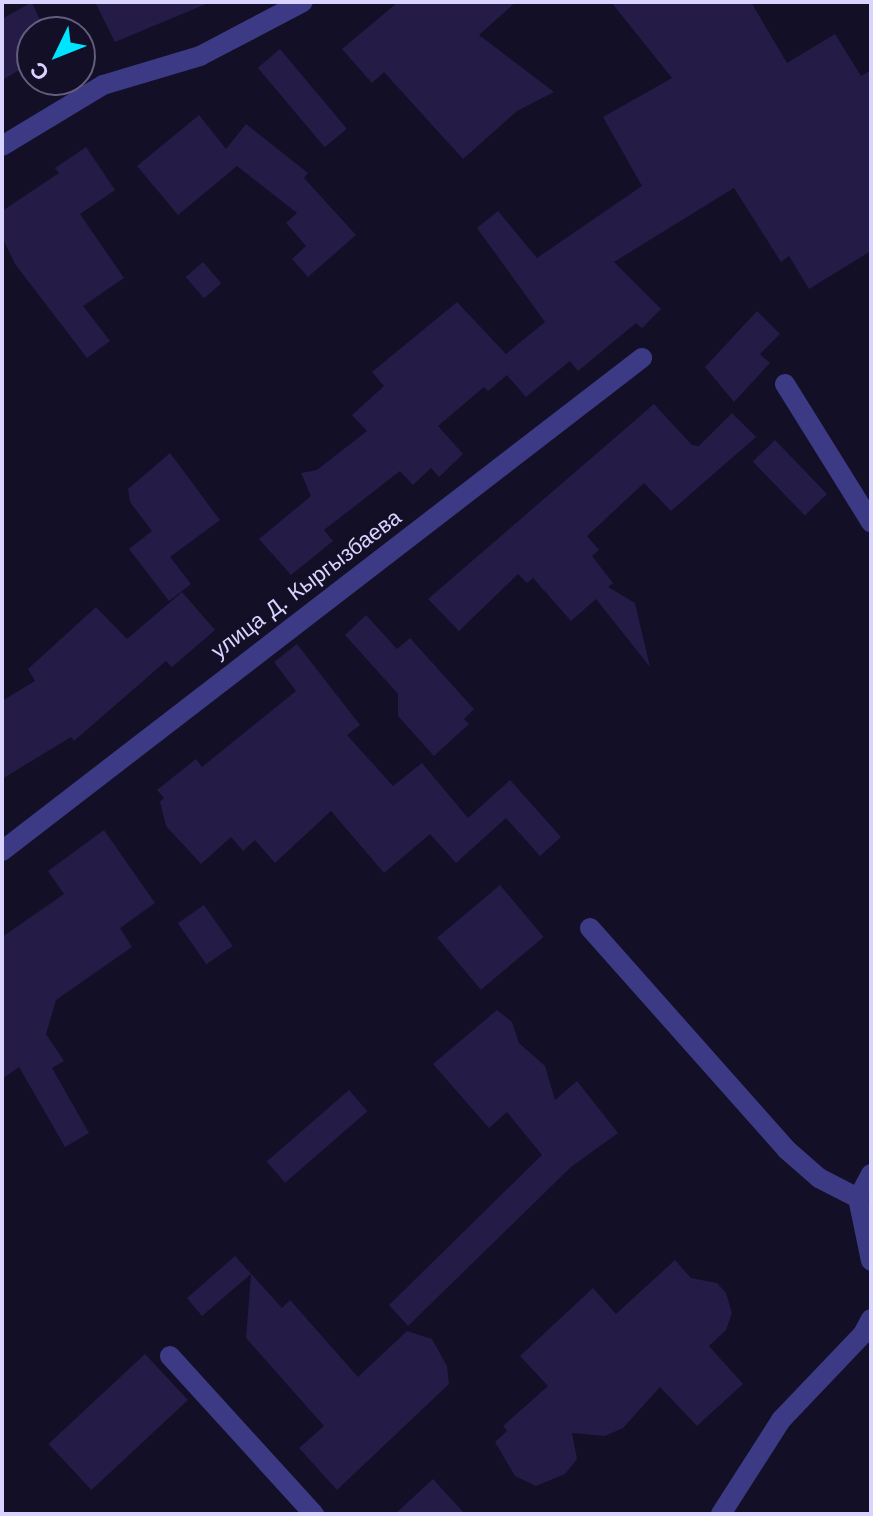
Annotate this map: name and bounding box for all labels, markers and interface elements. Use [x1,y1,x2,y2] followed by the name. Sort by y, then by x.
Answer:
[16,16,96,96] north arrow
[25,57,54,86] text: С
[206,504,406,664] street label: улица Д. Кыргызбаева

